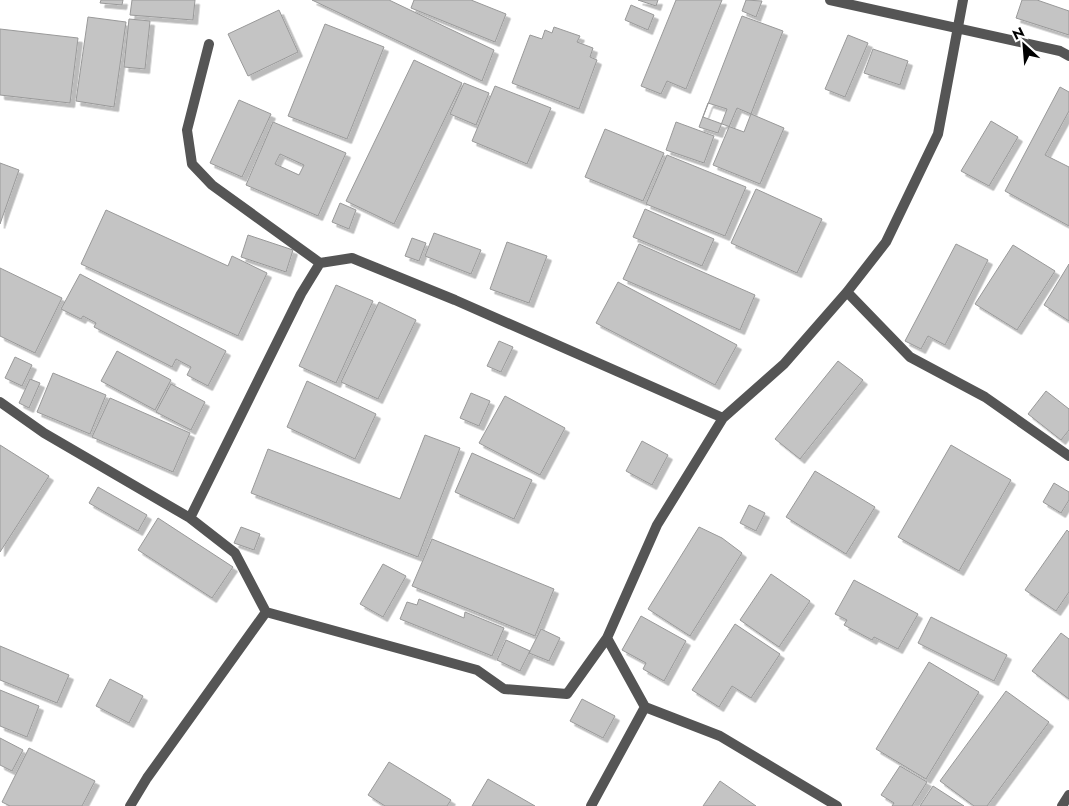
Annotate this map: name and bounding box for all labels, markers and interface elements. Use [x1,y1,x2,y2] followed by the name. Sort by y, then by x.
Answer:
[999,20,1049,70] north arrow
[1009,22,1028,45] text: N

